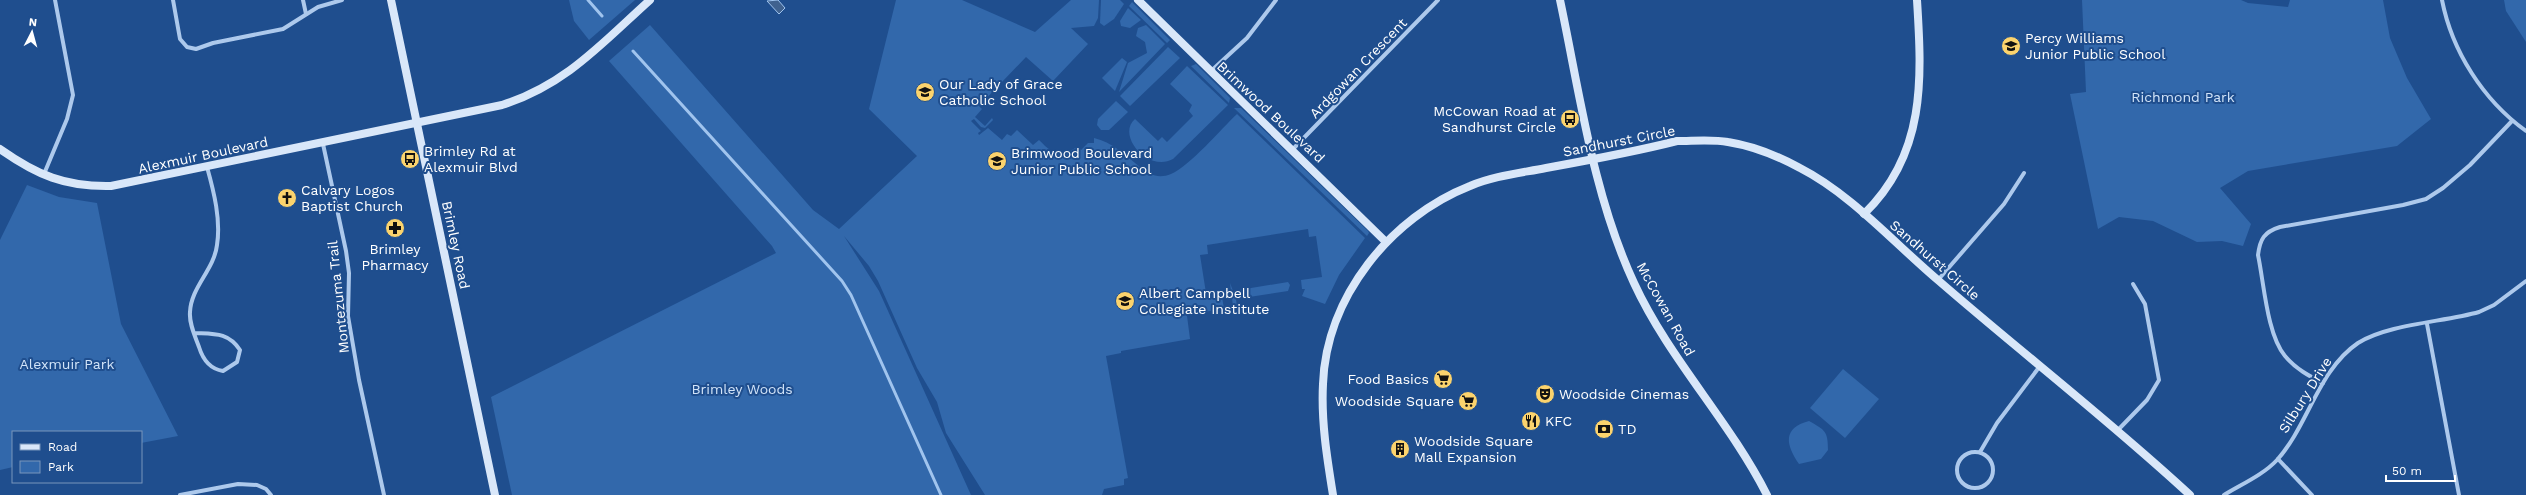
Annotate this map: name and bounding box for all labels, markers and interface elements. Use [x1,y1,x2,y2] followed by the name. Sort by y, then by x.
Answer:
[12,12,52,52] north arrow
[1306,15,1410,121] street label: Ardgowan Crescent
[28,16,38,29] text: N
[2025,30,2166,62] place label: Percy Williams Junior Public School
[2000,35,2022,57] school or university icon: Percy Williams Junior Public School
[1214,58,1328,166] street label: Brimwood Boulevard
[939,76,1062,108] place label: Our Lady of Grace Catholic School
[914,81,936,103] school or university icon: Our Lady of Grace Catholic School
[2131,89,2235,105] park label: Richmond Park
[1433,103,1556,135] place label: McCowan Road at Sandhurst Circle
[1559,108,1581,130] bus stop icon: McCowan Road at Sandhurst Circle
[1562,122,1676,160] street label: Sandhurst Circle
[137,133,269,177] street label: Alexmuir Boulevard
[424,143,518,175] place label: Brimley Rd at Alexmuir Blvd
[1011,145,1152,177] place label: Brimwood Boulevard Junior Public School
[399,148,421,170] bus stop icon: Brimley Rd at Alexmuir Blvd
[986,150,1008,172] school or university icon: Brimwood Boulevard Junior Public School
[301,182,403,214] place label: Calvary Logos Baptist Church
[276,187,298,209] church icon: Calvary Logos Baptist Church
[439,199,473,291] street label: Brimley Road
[384,217,406,239] pharmacy icon: Brimley Pharmacy
[1887,217,1983,303] street label: Sandhurst Circle
[324,239,352,354] street label: Montezuma Trail
[362,241,429,273] place label: Brimley Pharmacy
[1634,259,1698,359] street label: McCowan Road
[1139,285,1269,317] place label: Albert Campbell Collegiate Institute
[1114,290,1136,312] school or university icon: Albert Campbell Collegiate Institute
[2275,354,2335,436] street label: Silbury Drive
[20,356,114,372] park label: Alexmuir Park
[1432,368,1454,390] supermarket icon: Food Basics
[1347,371,1429,387] place label: Food Basics
[691,381,793,397] park label: Brimley Woods
[1534,383,1556,405] theatre icon: Woodside Cinemas
[1559,386,1689,402] place label: Woodside Cinemas
[1457,390,1479,412] supermarket icon: Woodside Square
[1335,393,1454,409] place label: Woodside Square
[1520,410,1542,432] restaurant icon: KFC
[1545,413,1572,429] place label: KFC
[1593,418,1615,440] bank icon: TD
[1618,421,1637,437] place label: TD
[12,431,142,483] legend
[1414,433,1533,465] place label: Woodside Square Mall Expansion
[1389,438,1411,460] building icon: Woodside Square Mall Expansion
[48,440,77,454] text: Road
[2386,457,2455,483] scale bar
[48,460,74,474] text: Park
[2392,464,2422,478] text: 50 m

